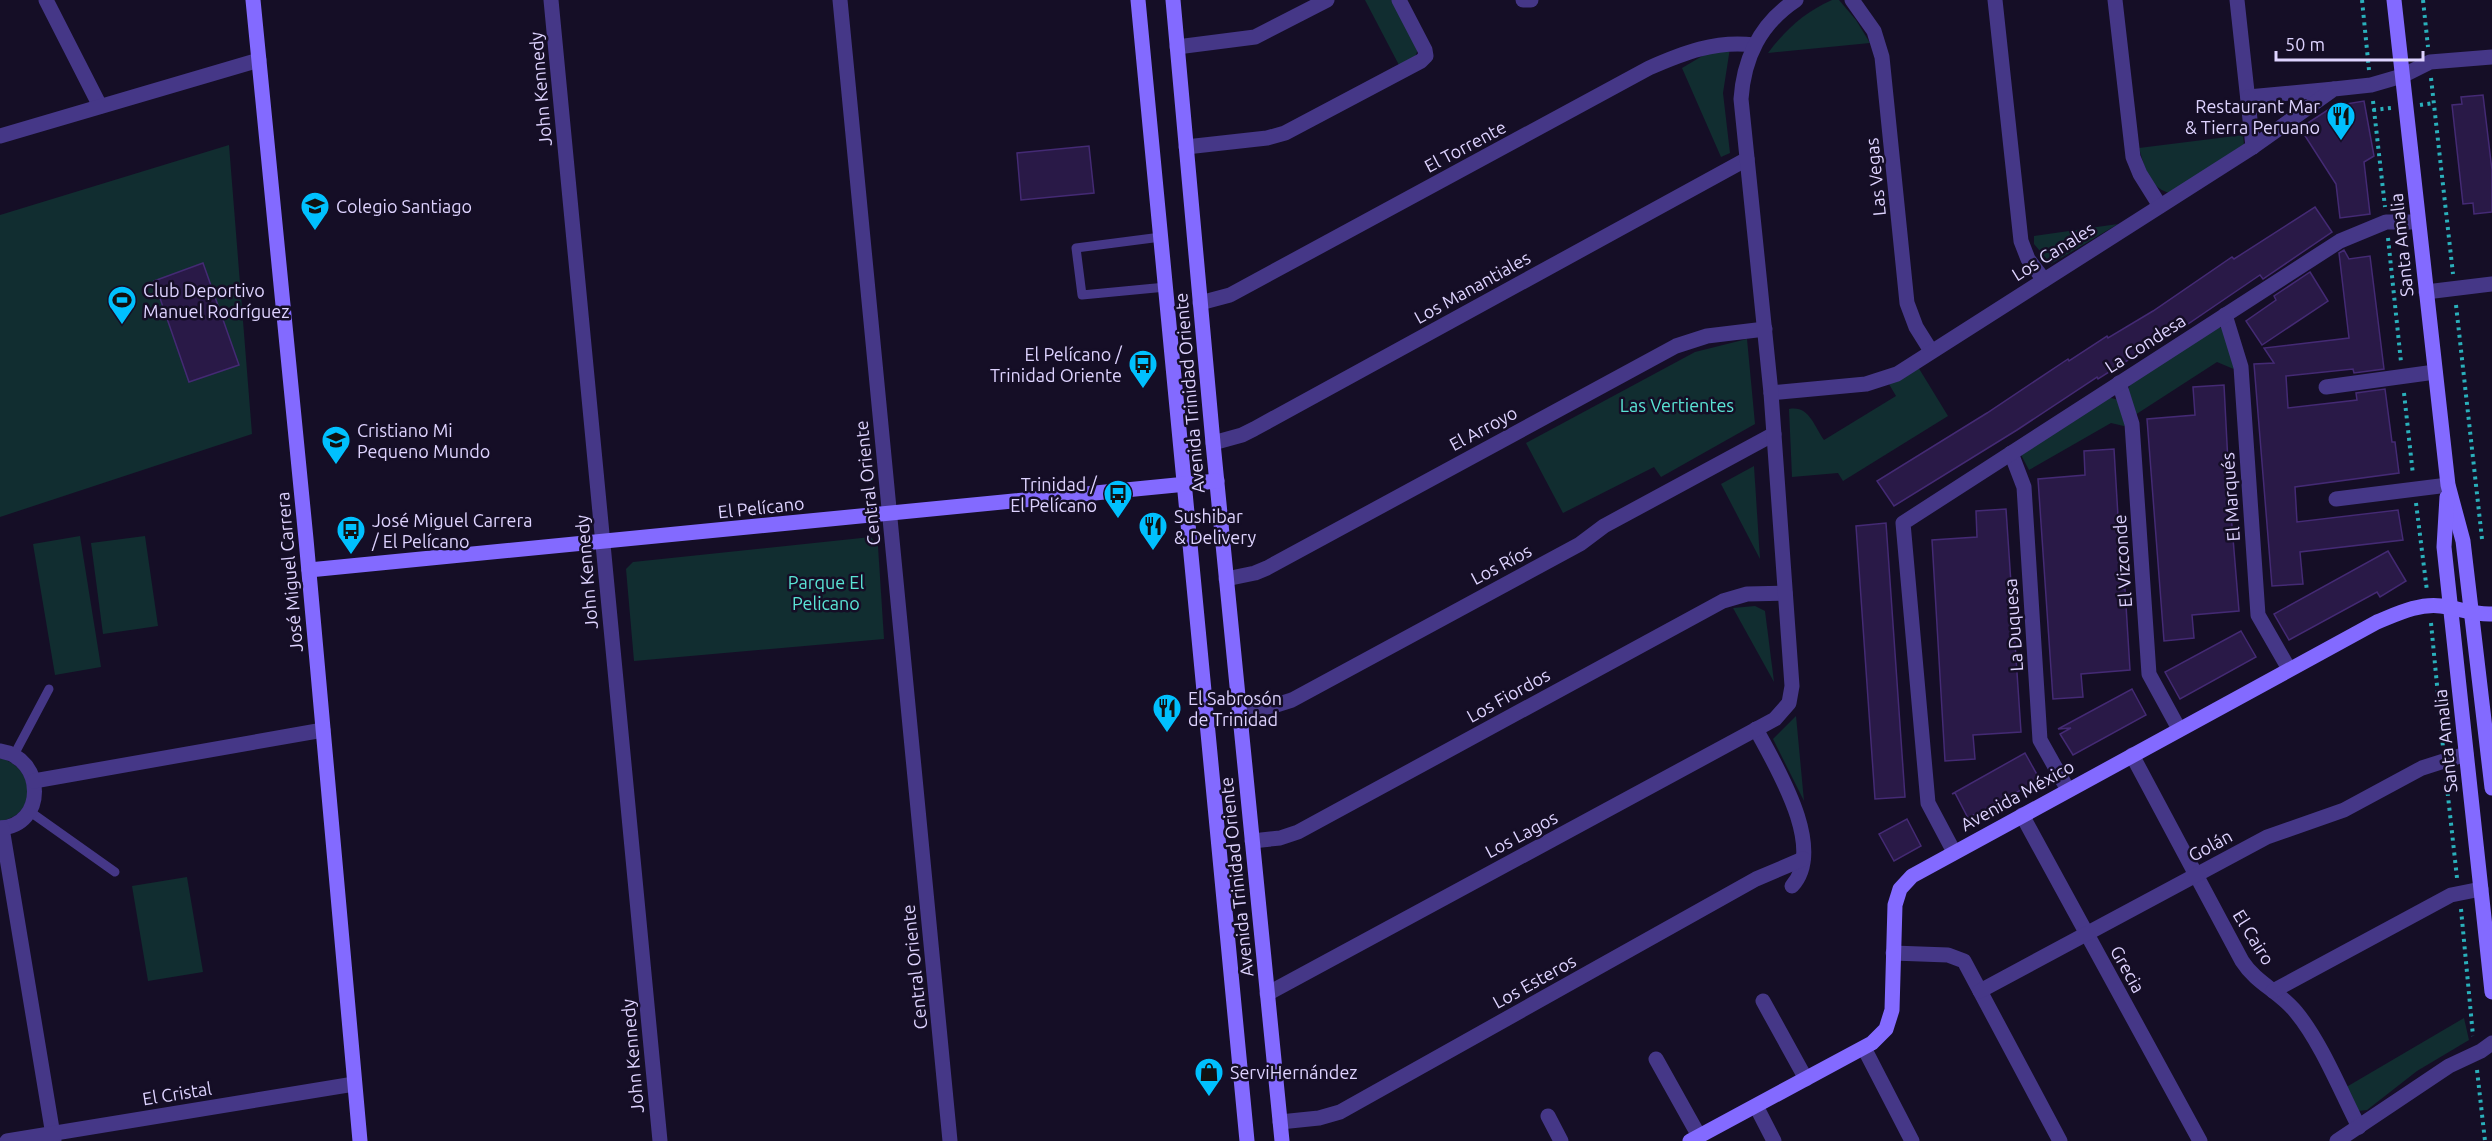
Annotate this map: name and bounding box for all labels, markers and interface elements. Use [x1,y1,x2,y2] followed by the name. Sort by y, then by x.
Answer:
[2276,24,2423,62] scale bar
[525,31,555,147] street label: John Kennedy
[2285,34,2325,54] text: 50 m
[2185,96,2320,137] place label: Restaurant Mar & Tierra Peruano
[2325,100,2357,142] restaurant icon: Restaurant Mar & Tierra Peruano
[1421,116,1509,176] street label: El Torrente
[1861,137,1889,217] street label: Las Vegas
[299,190,331,232] school or university icon: Colegio Santiago
[2386,192,2416,298] street label: Santa Amalia
[336,196,472,216] place label: Colegio Santiago
[2008,218,2098,284] street label: Los Canales
[1411,247,1534,327] street label: Los Manantiales
[143,280,290,321] place label: Club Deportivo Manuel Rodríguez
[106,284,138,326] sports icon: Club Deportivo Manuel Rodríguez
[1170,292,1208,494] street label: Avenida Trinidad Oriente
[2101,310,2189,376] street label: La Condesa
[990,344,1123,385] place label: El Pelícano / Trinidad Oriente
[1127,348,1159,390] bus stop icon: El Pelícano / Trinidad Oriente
[1620,395,1734,415] park label: Las Vertientes
[1446,402,1520,454] street label: El Arroyo
[357,420,490,461] place label: Cristiano Mi Pequeno Mundo
[850,420,884,546] street label: Central Oriente
[320,424,352,466] school or university icon: Cristiano Mi Pequeno Mundo
[2217,452,2243,542] street label: El Marqués
[1010,474,1098,515] place label: Trinidad / El Pelícano
[1102,478,1134,520] bus stop icon: Trinidad / El Pelícano
[272,491,306,653] street label: José Miguel Carrera
[717,493,805,521] street label: El Pelícano
[1174,506,1256,547] place label: Sushibar & Delivery
[371,510,533,551] place label: José Miguel Carrera / El Pelícano
[1137,510,1169,552] restaurant icon: Sushibar & Delivery
[335,514,367,556] bus stop icon: José Miguel Carrera / El Pelícano
[571,514,601,630] street label: John Kennedy
[2109,514,2135,608] street label: El Vizconde
[1467,540,1535,588] street label: Los Ríos
[788,572,864,613] park label: Parque El Pelicano
[2000,578,2026,672] street label: La Duquesa
[1463,664,1553,726] street label: Los Fiordos
[1188,688,1282,729] place label: El Sabrosón de Trinidad
[2430,688,2460,794] street label: Santa Amalia
[1151,692,1183,734] restaurant icon: El Sabrosón de Trinidad
[1957,756,2077,834] street label: Avenida México
[1216,776,1256,978] street label: Avenida Trinidad Oriente
[1482,807,1561,861] street label: Los Lagos
[2185,825,2235,865] street label: Golán
[897,904,931,1030] street label: Central Oriente
[2229,906,2279,968] street label: El Cairo
[2107,942,2149,996] street label: Grecia
[1489,950,1579,1012] street label: Los Esteros
[617,998,647,1114] street label: John Kennedy
[1193,1056,1225,1098] shop icon: ServiHernández
[1230,1062,1358,1082] place label: ServiHernández
[141,1078,213,1108] street label: El Cristal

